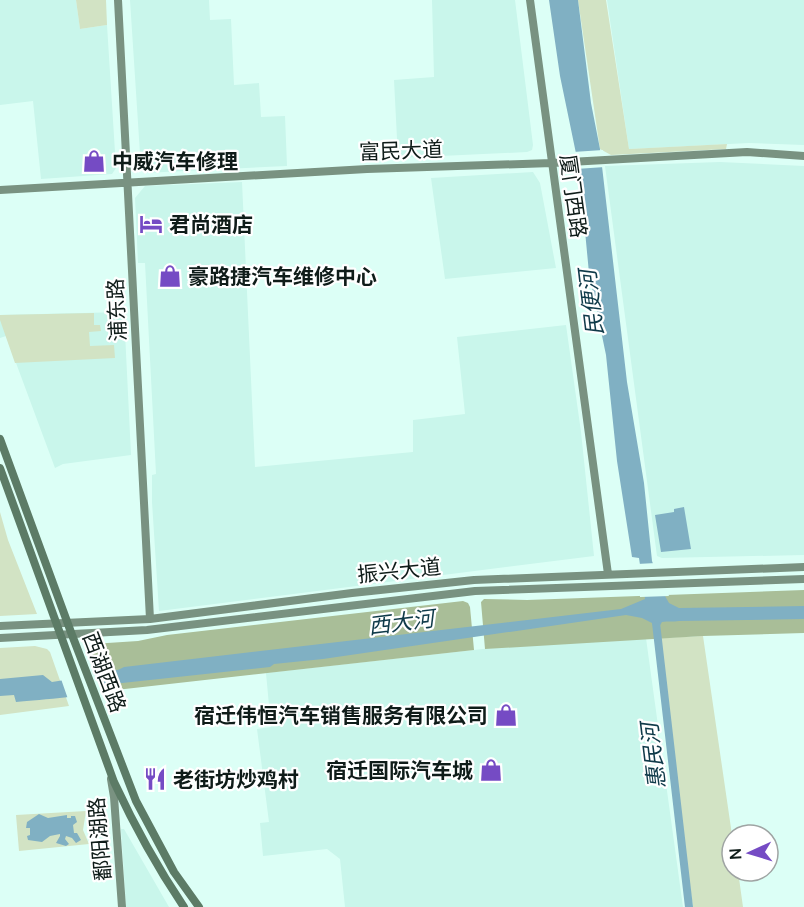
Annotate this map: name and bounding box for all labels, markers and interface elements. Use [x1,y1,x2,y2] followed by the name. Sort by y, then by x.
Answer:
[359,135,443,165] street label: 富民大道
[112,147,238,175] place label: 中威汽车修理
[81,148,107,174] shop icon: 中威汽车修理
[554,152,594,240] street label: 厦门西路
[169,210,253,238] place label: 君尚酒店
[138,211,164,237] hotel icon: 君尚酒店
[188,262,377,290] place label: 豪路捷汽车维修中心
[157,263,183,289] shop icon: 豪路捷汽车维修中心
[572,264,610,338] water label: 民便河
[100,278,132,342] street label: 浦东路
[356,552,442,588] street label: 振兴大道
[366,603,440,641] water label: 西大河
[77,628,133,716] street label: 西湖西路
[194,701,488,729] place label: 宿迁伟恒汽车销售服务有限公司
[493,702,519,728] shop icon: 宿迁伟恒汽车销售服务有限公司
[634,717,672,791] water label: 惠民河
[326,756,473,784] place label: 宿迁国际汽车城
[478,757,504,783] shop icon: 宿迁国际汽车城
[173,765,299,793] place label: 老街坊炒鸡村
[142,766,168,792] restaurant icon: 老街坊炒鸡村
[81,796,117,882] street label: 鄱阳湖路
[720,823,780,883] north arrow
[724,848,746,861] text: N

